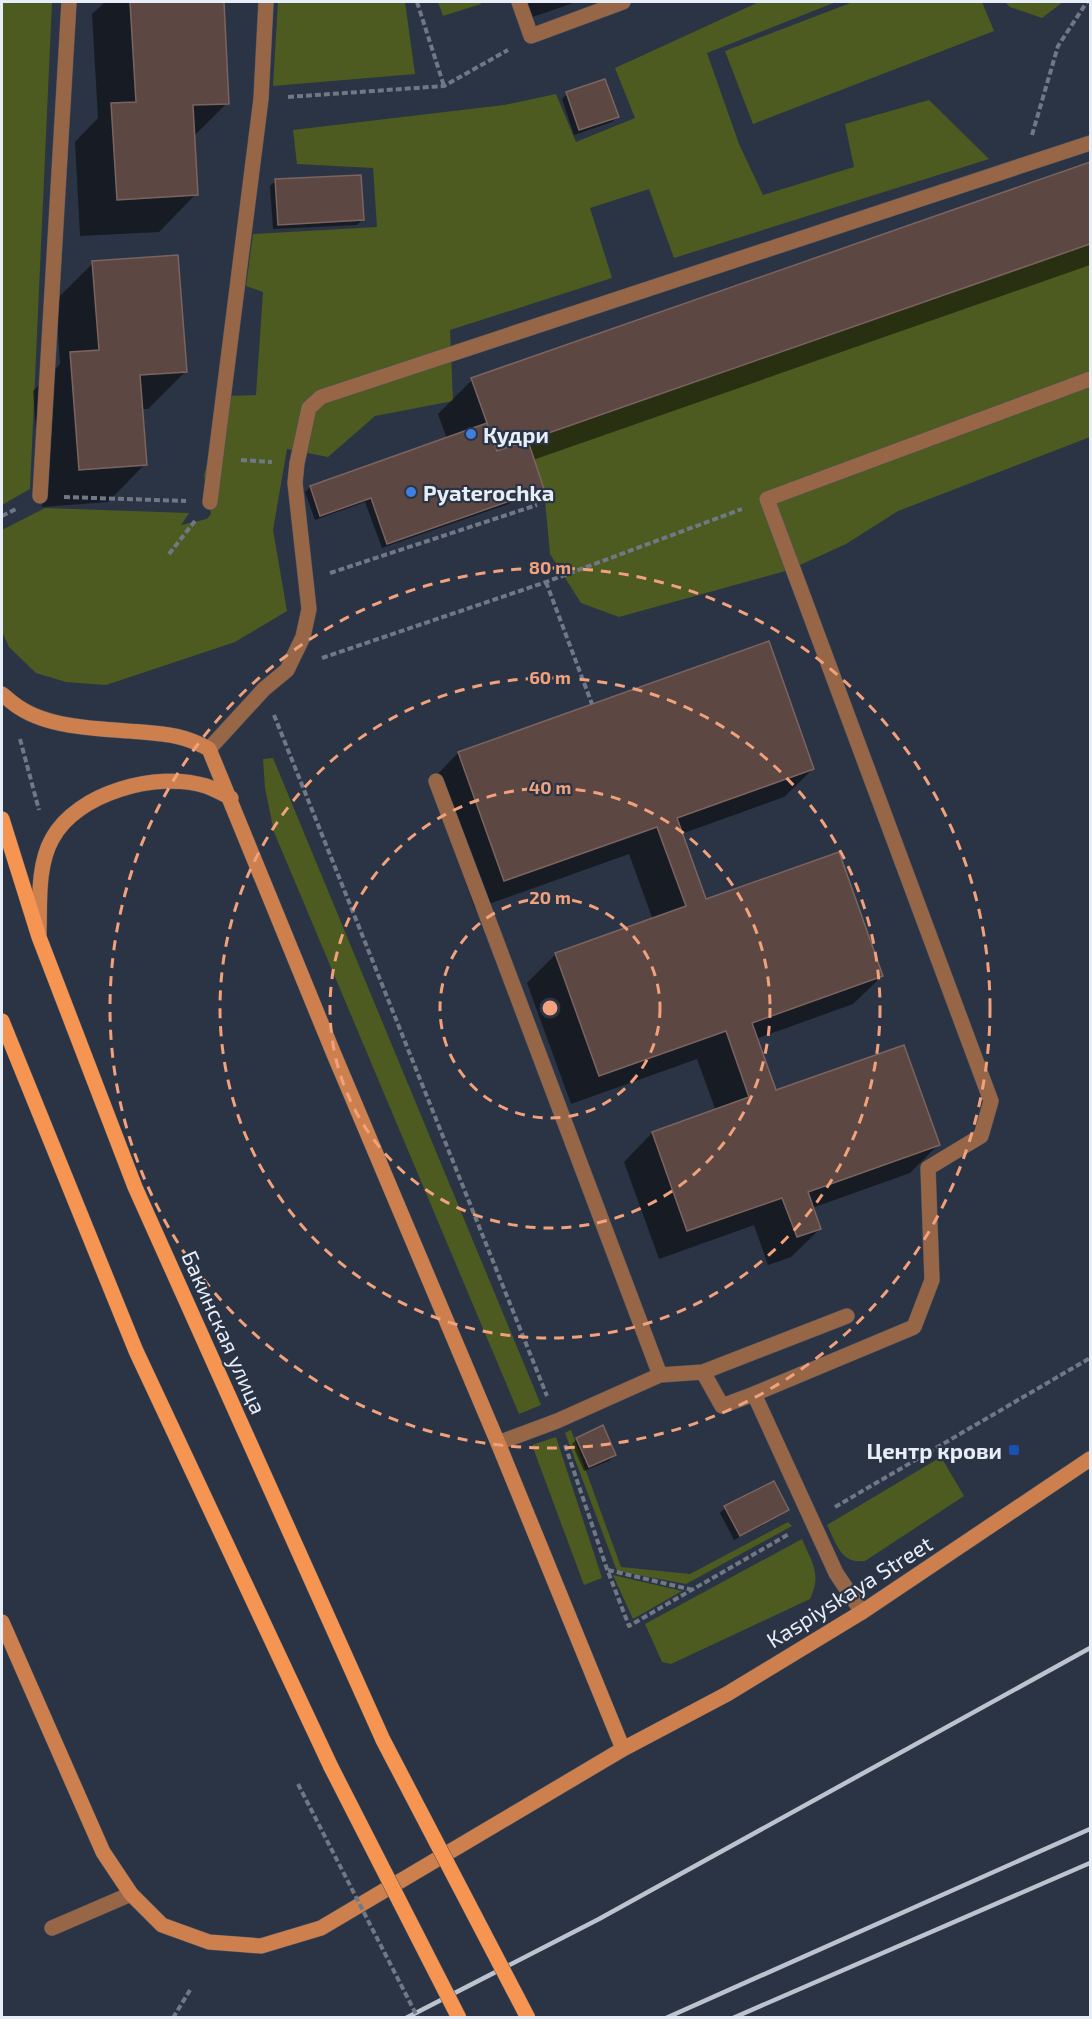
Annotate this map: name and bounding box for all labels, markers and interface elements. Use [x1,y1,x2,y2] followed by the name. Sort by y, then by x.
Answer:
[483,421,549,447] place label: Кудри
[464,427,478,441] marker: Кудри
[423,479,554,506] place label: Pyaterochka
[404,485,418,499] marker: Pyaterochka
[529,556,571,578] text: 80 m
[529,666,571,688] text: 60 m
[529,776,571,798] text: 40 m
[529,886,571,908] text: 20 m
[540,998,560,1018] centre of rings
[176,1246,273,1418] street label: Бакинская улица
[867,1437,1002,1463] place label: Центр крови
[1007,1443,1021,1457] marker: Центр крови
[761,1530,937,1652] street label: Kaspiyskaya Street

